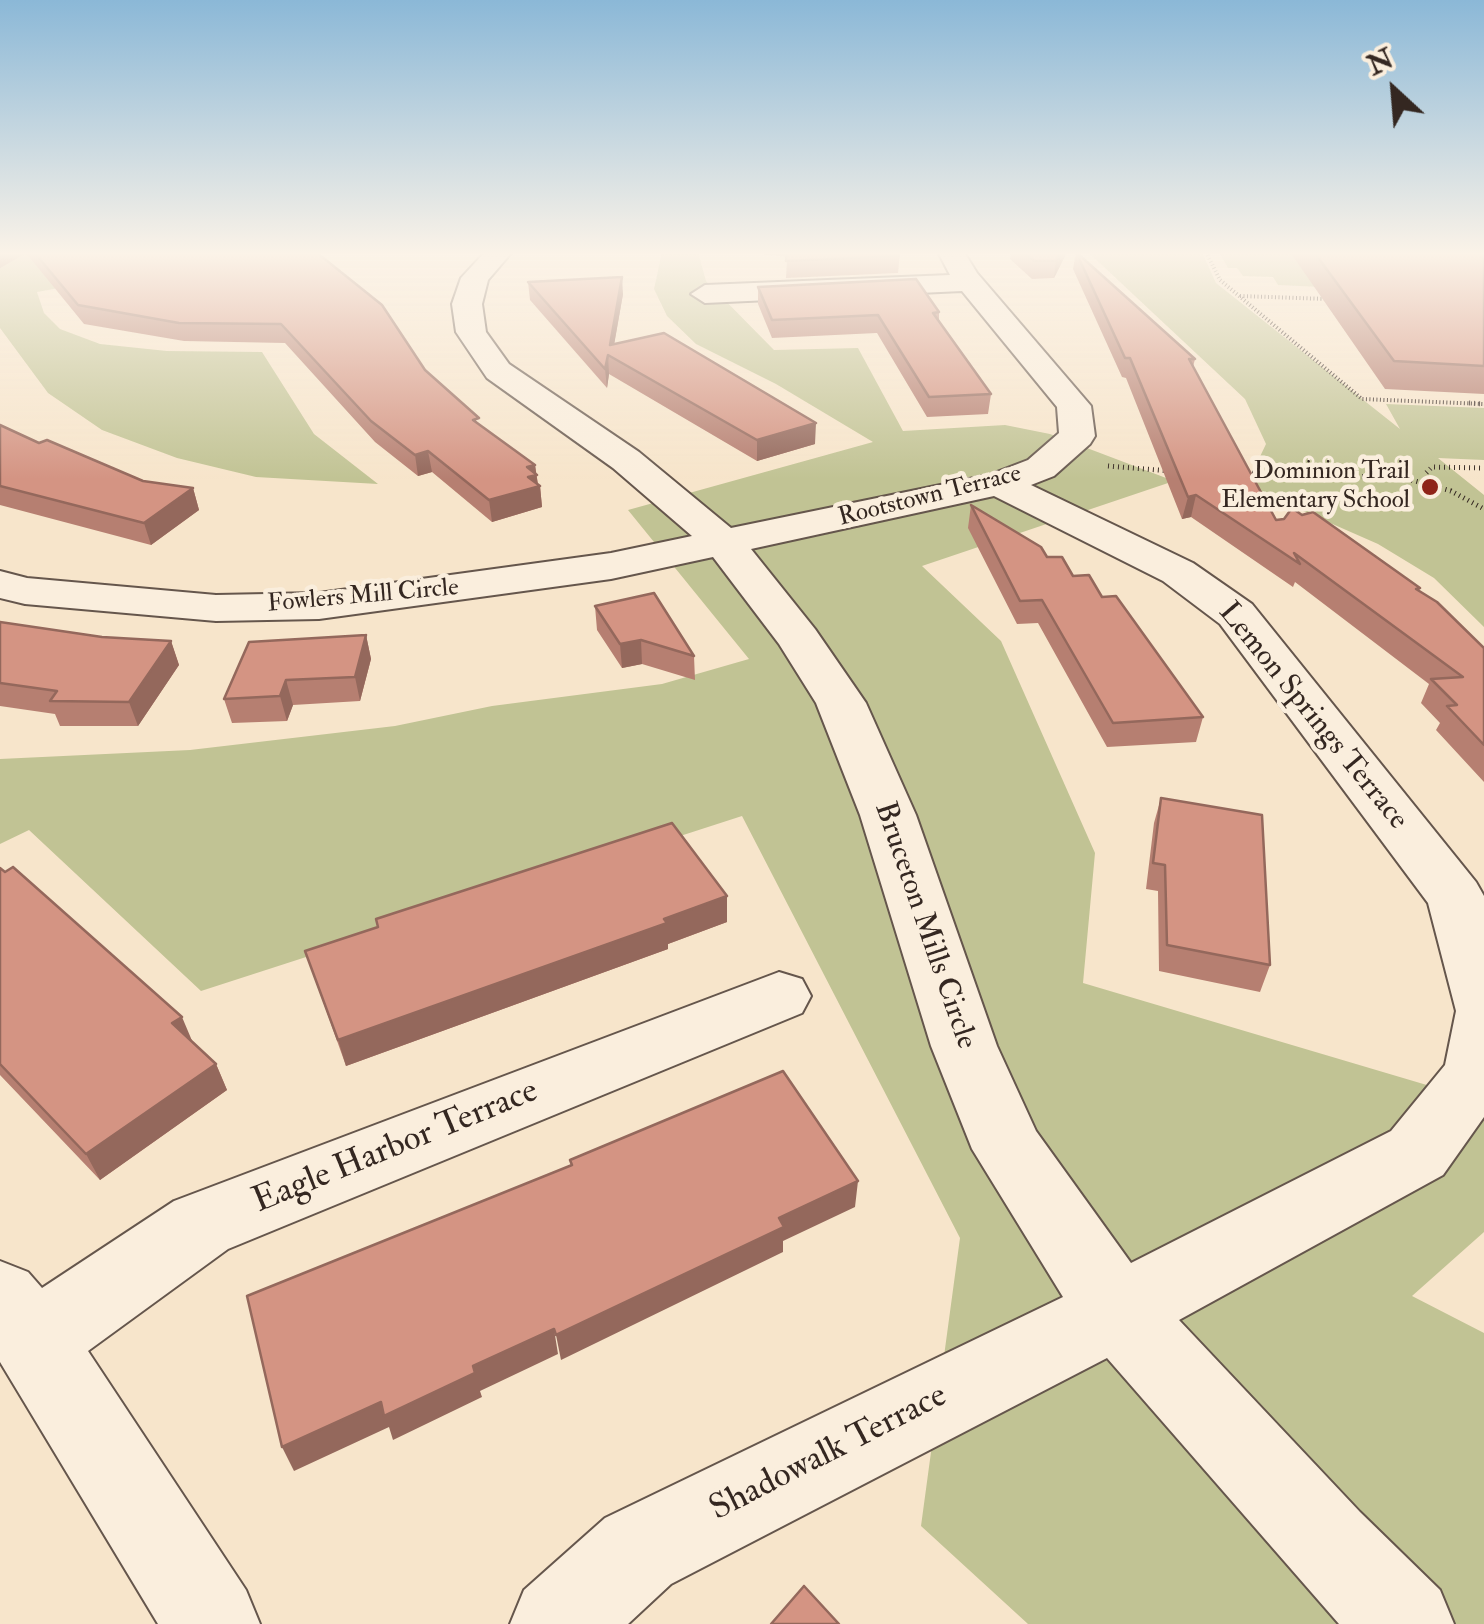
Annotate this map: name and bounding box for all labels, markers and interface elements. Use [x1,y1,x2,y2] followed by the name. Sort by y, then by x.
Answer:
[1344,40,1444,140] north arrow
[1362,41,1400,84] text: N
[1221,458,1410,517] place label: Dominion Trail Elementary School
[836,460,1024,534] street label: Rootstown Terrace
[1419,476,1441,498] marker: Dominion Trail Elementary School
[266,574,460,620] street label: Fowlers Mill Circle
[1209,596,1415,838] street label: Lemon Springs Terrace
[865,798,983,1054] street label: Bruceton Mills Circle
[247,1072,545,1224] street label: Eagle Harbor Terrace
[703,1376,955,1532] street label: Shadowalk Terrace

